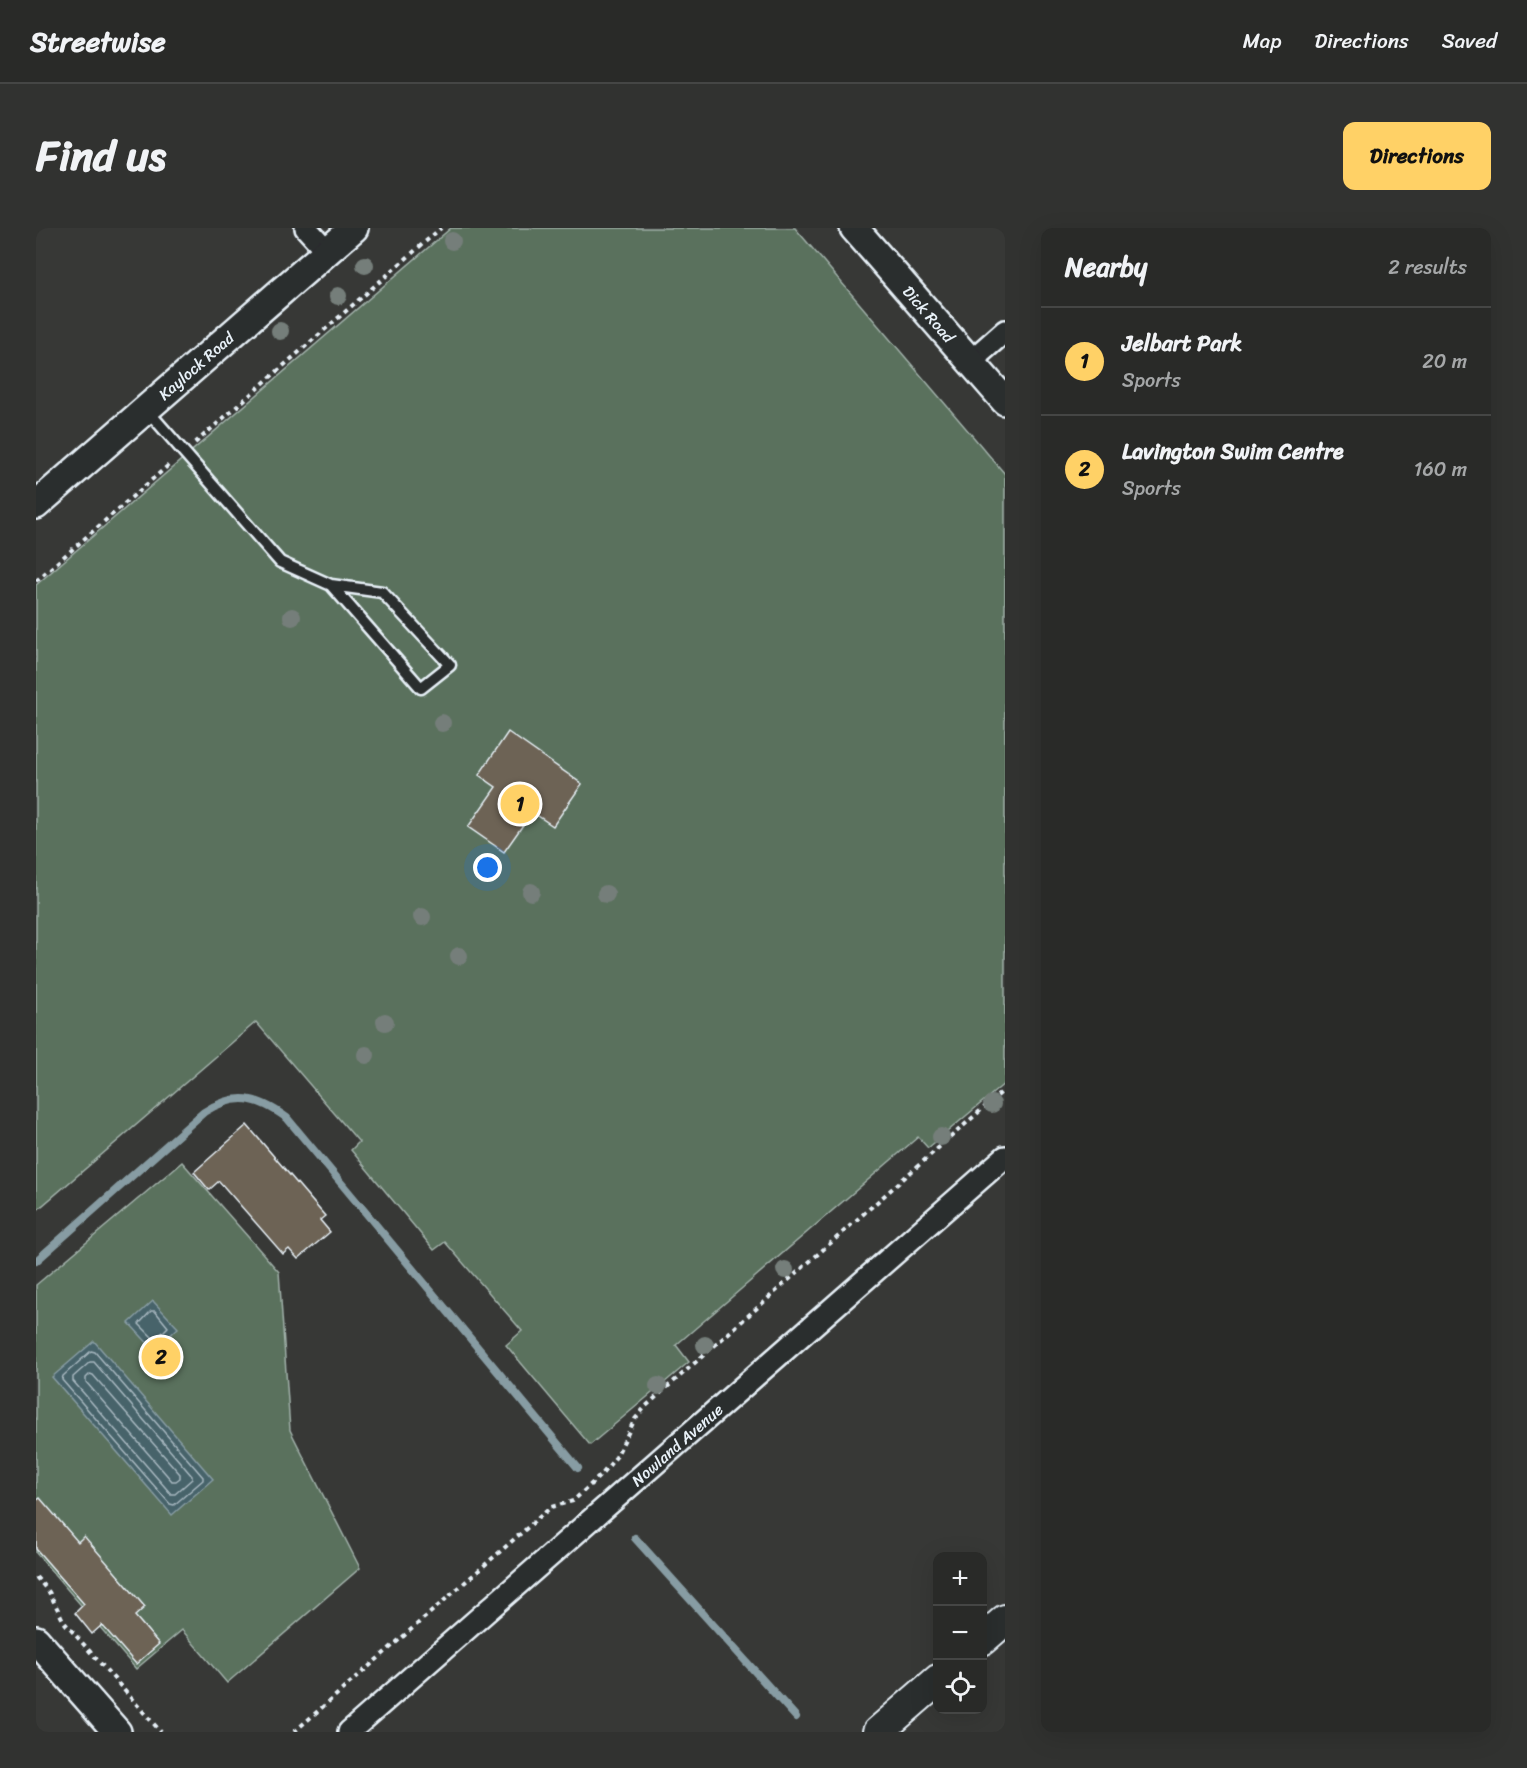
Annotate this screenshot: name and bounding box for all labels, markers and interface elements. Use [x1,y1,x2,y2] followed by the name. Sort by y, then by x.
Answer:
[30,17,166,66] text: Streetwise
[1243,22,1281,60] text: Map
[1314,22,1409,60] text: Directions
[1442,22,1497,60] text: Saved
[36,119,166,193] text: Find us
[1343,122,1491,190] button: Directions
[1065,244,1147,290] text: Nearby
[1388,250,1467,285] text: 2 results
[895,278,964,351] street label: Dick Road
[151,323,242,407] street label: Kaylock Road
[1122,324,1242,363] text: Jelbart Park
[1080,344,1089,379] text: 1
[1422,344,1467,379] text: 20 m
[1122,363,1181,398] text: Sports
[1122,432,1344,471] text: Lavington Swim Centre
[1079,452,1090,487] text: 2
[1414,452,1467,487] text: 160 m
[1122,471,1181,506] text: Sports
[500,782,540,826] pin: 1
[473,853,502,882] your location
[142,1334,180,1380] pin: 2
[624,1396,730,1494] street label: Nowland Avenue
[933,1552,987,1714] map controls
[933,1552,987,1606] button: +
[933,1606,987,1660] button: −
[933,1660,987,1714] button: locate

